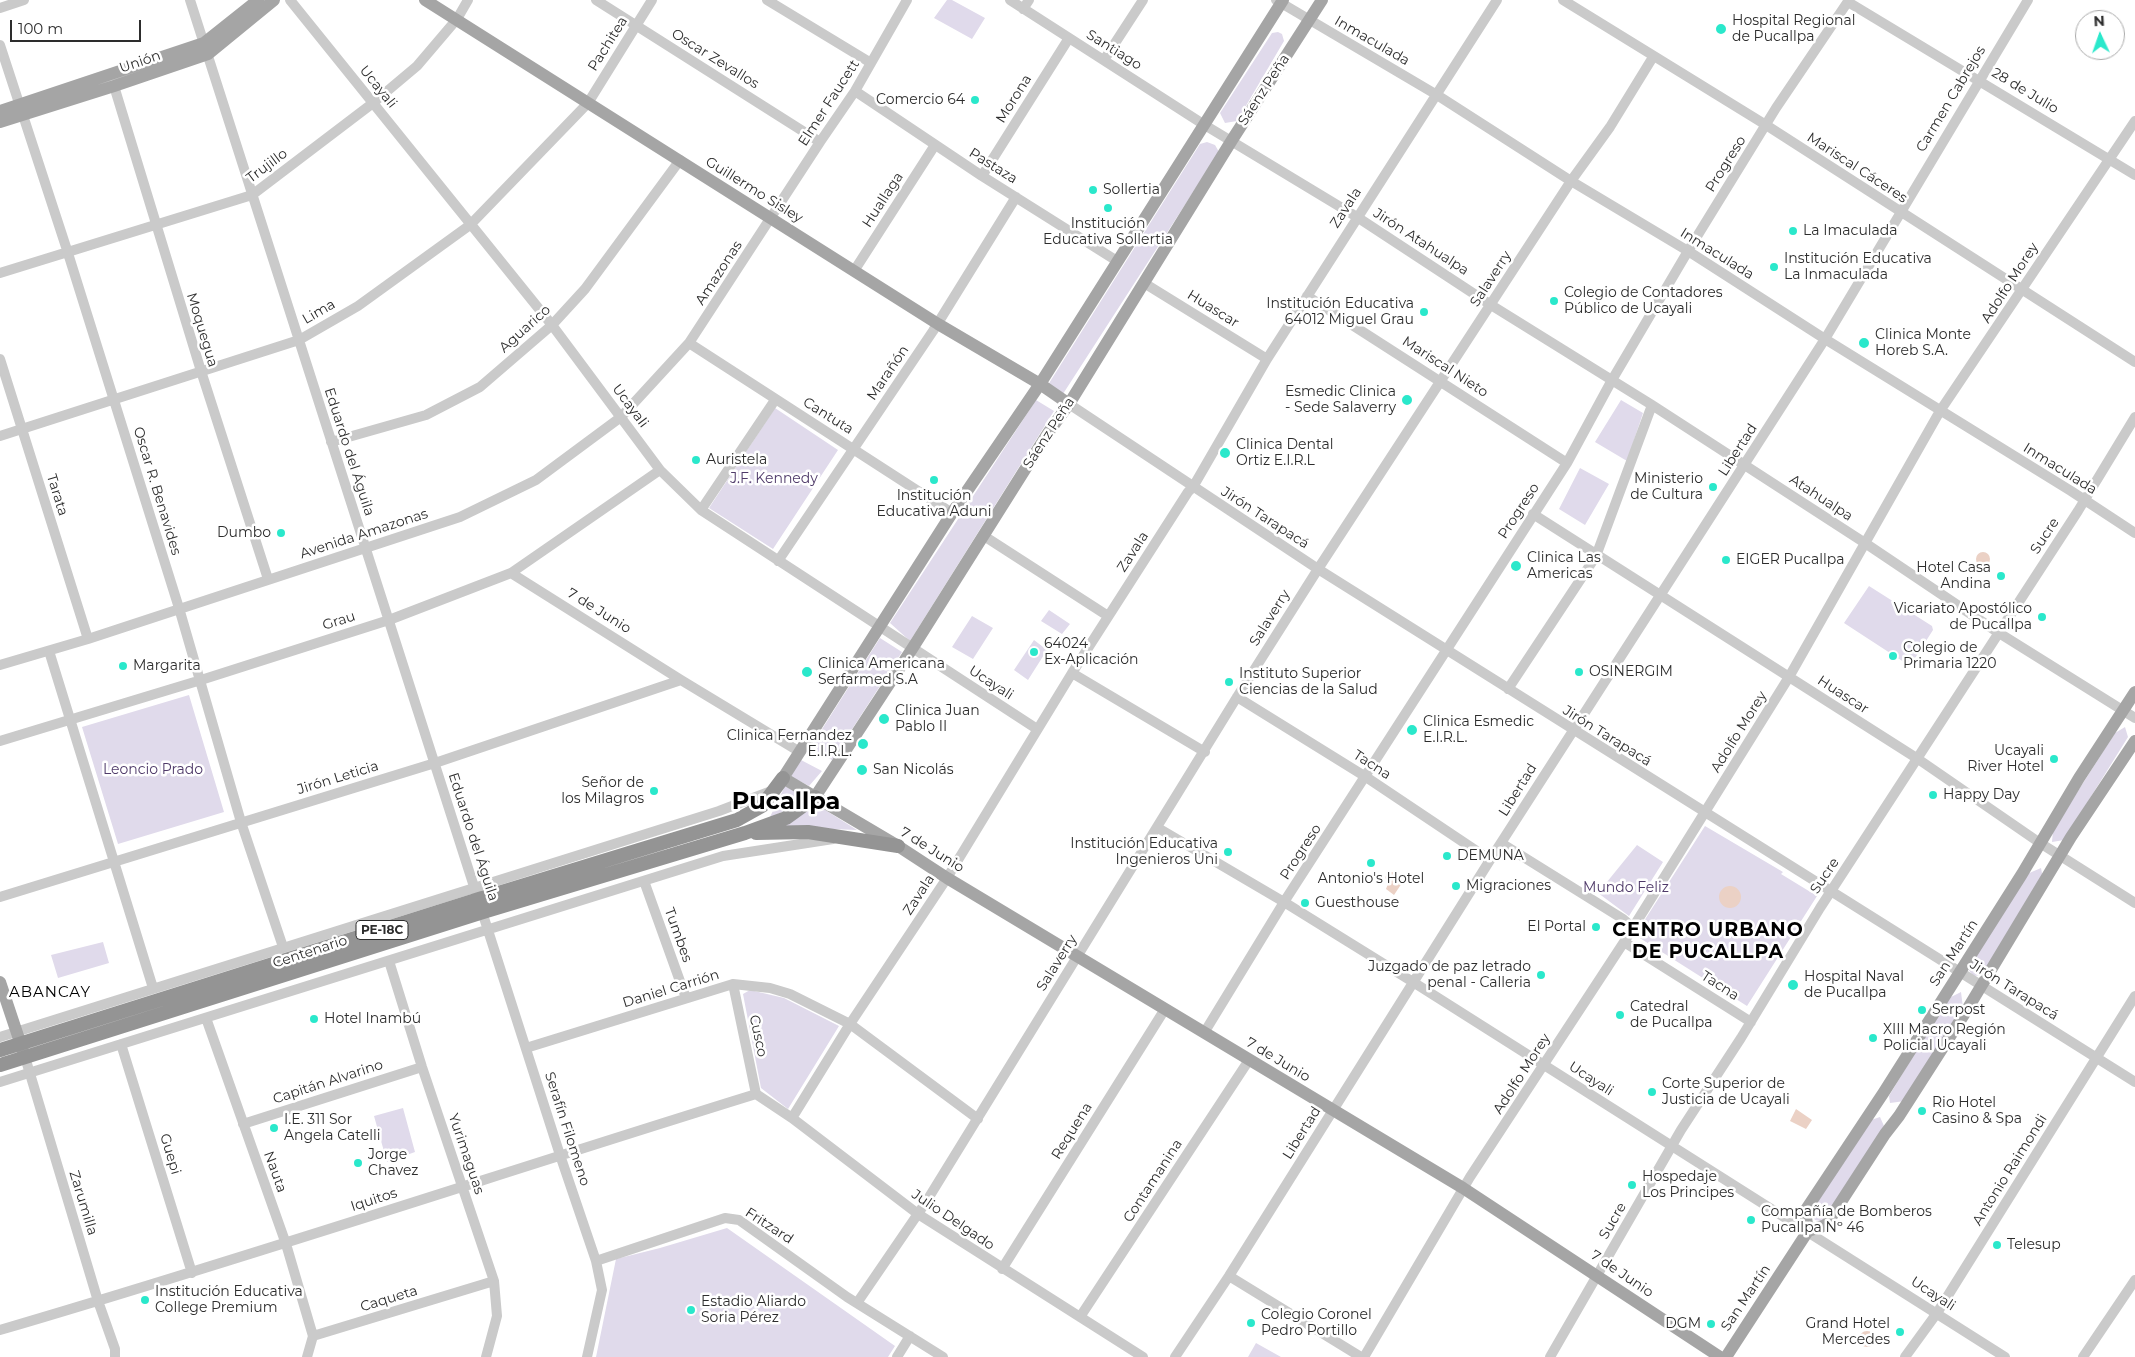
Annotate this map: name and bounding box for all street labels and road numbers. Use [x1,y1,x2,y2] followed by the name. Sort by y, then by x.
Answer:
[1331,13,1413,69] street label: Inmaculada
[585,14,631,74] street label: Pachitea
[668,25,762,93] street label: Oscar Zevallos
[1083,26,1145,74] street label: Santiago
[1913,43,1989,155] street label: Carmen Cabrejos
[117,47,163,77] street label: Unión
[1235,51,1293,129] street label: Sáenz Peña
[795,57,863,149] street label: Elmer Faucett
[356,62,400,112] street label: Ucayali
[1989,65,2061,117] street label: 28 de Julio
[993,72,1035,126] street label: Morona
[1804,129,1910,207] street label: Mariscal Cáceres
[1702,133,1750,195] street label: Progreso
[243,145,291,187] street label: Trujillo
[966,145,1020,187] street label: Pastaza
[702,153,806,227] street label: Guillermo Sisley
[859,169,907,231] street label: Huallaga
[1327,185,1365,231] street label: Zavala
[1370,205,1472,279] street label: Jirón Atahualpa
[1677,225,1757,283] street label: Inmaculada
[692,238,746,308] street label: Amazonas
[1978,240,2042,326] street label: Adolfo Morey
[1467,248,1515,310] street label: Salaverry
[1184,287,1242,331] street label: Huascar
[183,291,221,369] street label: Moquegua
[300,296,338,328] street label: Lima
[496,302,554,356] street label: Aguarico
[1399,333,1491,401] street label: Mariscal Nieto
[864,342,912,404] street label: Marañón
[608,381,652,431] street label: Ucayali
[320,386,378,518] street label: Eduardo del Águila
[800,394,856,438] street label: Cantuta
[1020,394,1078,472] street label: Sáenz Peña
[1715,421,1761,479] street label: Libertad
[129,425,185,557] street label: Oscar R. Benavides
[2020,440,2100,498] street label: Inmaculada
[1786,471,1856,525] street label: Atahualpa
[43,472,71,518] street label: Tarata
[1495,480,1543,542] street label: Progreso
[1218,483,1312,553] street label: Jirón Tarapacá
[298,505,430,563] street label: Avenida Amazonas
[2027,515,2063,557] street label: Sucre
[1114,529,1152,575] street label: Zavala
[564,585,634,637] street label: 7 de Junio
[1246,587,1294,649] street label: Salaverry
[320,608,358,634] street label: Grau
[965,662,1017,704] street label: Ucayali
[1814,672,1872,718] street label: Huascar
[1707,688,1771,776] street label: Adolfo Morey
[1560,702,1654,770] street label: Jirón Tarapacá
[1350,747,1394,783] street label: Tacna
[295,758,381,798] street label: Jirón Leticia
[1495,761,1541,819] street label: Libertad
[444,771,502,903] street label: Eduardo del Águila
[1277,821,1325,883] street label: Progreso
[897,824,967,876] street label: 7 de Junio
[1807,855,1843,897] street label: Sucre
[900,872,938,918] street label: Zavala
[660,905,696,965] street label: Tumbes
[1926,916,1982,990] street label: San Martín
[356,920,408,940] road number: PE-18C
[271,932,349,972] street label: Centenario
[1033,932,1081,994] street label: Salaverry
[1967,956,2061,1024] street label: Jirón Tarapacá
[621,966,721,1012] street label: Daniel Carrión
[1698,968,1742,1004] street label: Tacna
[745,1013,771,1059] street label: Cusco
[1490,1031,1554,1117] street label: Adolfo Morey
[1243,1034,1313,1086] street label: 7 de Junio
[271,1056,385,1108] street label: Capitán Alvarino
[1565,1058,1617,1100] street label: Ucayali
[541,1070,593,1188] street label: Serafín Filomeno
[1048,1100,1096,1162] street label: Requena
[1279,1104,1325,1162] street label: Libertad
[444,1111,488,1197] street label: Yurimaguas
[1969,1111,2051,1229] street label: Antonio Raimondi
[156,1131,184,1177] street label: Guepi
[1120,1136,1186,1226] street label: Contamanina
[260,1149,290,1195] street label: Nauta
[65,1169,101,1237] street label: Zarumilla
[349,1185,399,1215] street label: Iquitos
[908,1186,998,1254] street label: Julio Delgado
[1596,1200,1630,1242] street label: Sucre
[742,1204,796,1248] street label: Fritzard
[1587,1247,1657,1301] street label: 7 de Junio
[1718,1262,1774,1334] street label: San Martín
[1907,1273,1959,1315] street label: Ucayali
[358,1282,420,1316] street label: Caqueta

